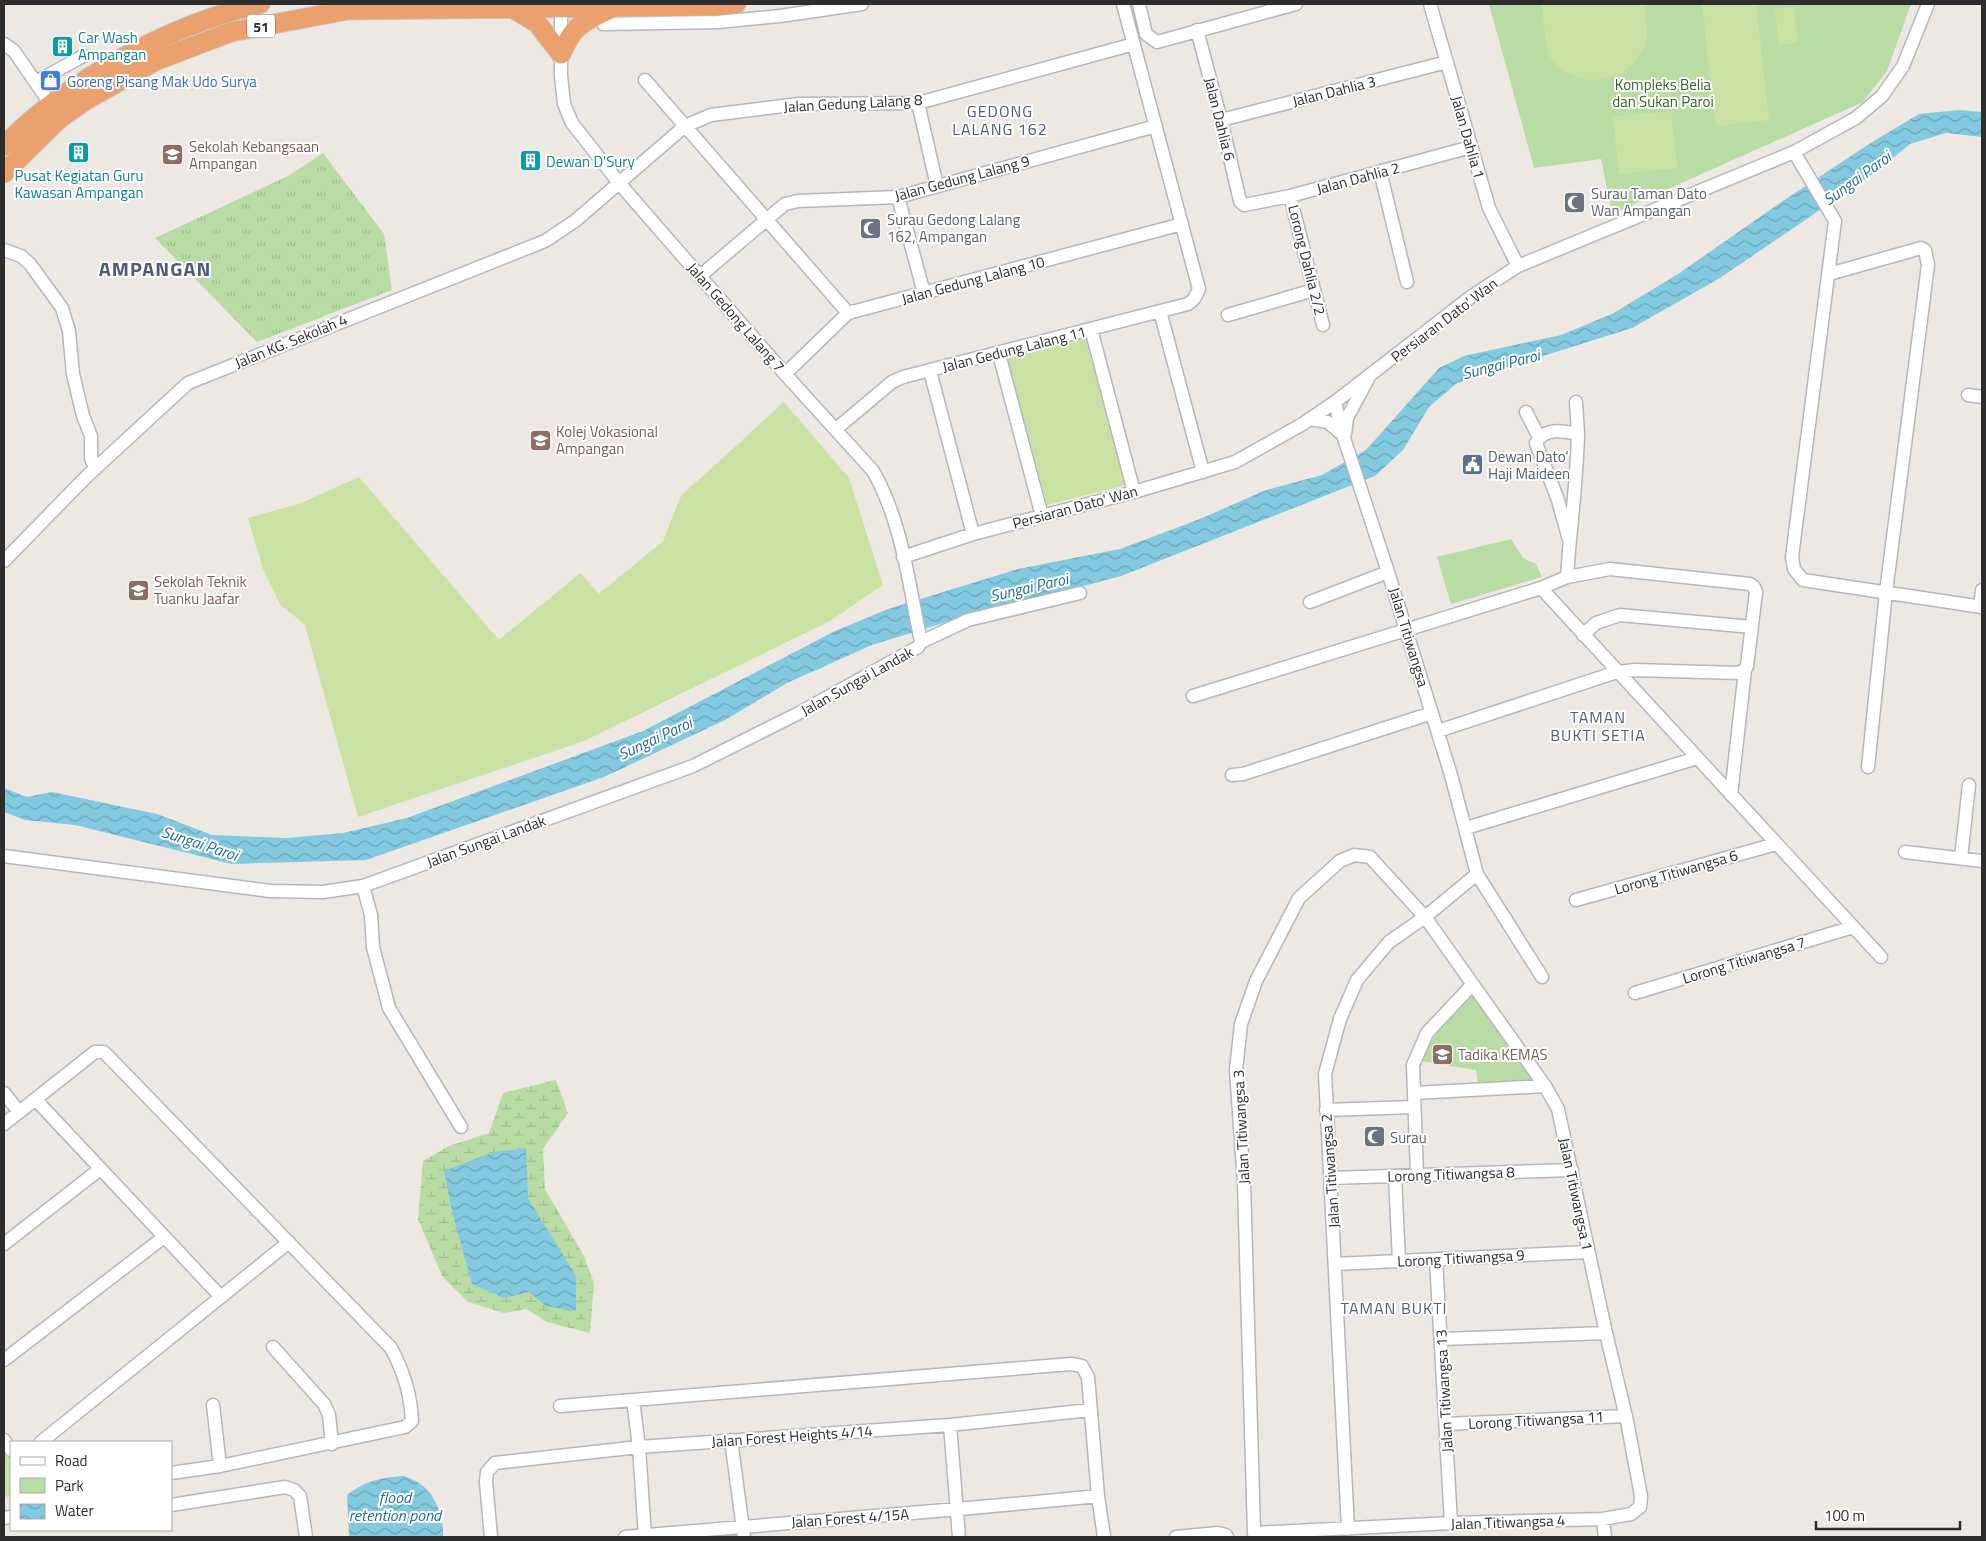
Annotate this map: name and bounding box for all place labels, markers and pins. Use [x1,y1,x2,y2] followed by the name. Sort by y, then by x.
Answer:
[78,26,146,66] place label: Car Wash Ampangan
[50,34,74,58] building icon: Car Wash Ampangan
[39,69,63,93] shop icon: Goreng Pisang Mak Udo Surya
[67,70,257,93] place label: Goreng Pisang Mak Udo Surya
[189,135,319,175] place label: Sekolah Kebangsaan Ampangan
[67,140,91,164] building icon: Pusat Kegiatan Guru Kawasan Ampangan
[161,143,185,167] school or university icon: Sekolah Kebangsaan Ampangan
[518,149,542,173] building icon: Dewan D'Sury
[546,150,635,173] place label: Dewan D'Sury
[14,164,144,204] place label: Pusat Kegiatan Guru Kawasan Ampangan
[1591,182,1707,222] place label: Surau Taman Dato Wan Ampangan
[1563,190,1587,214] mosque icon: Surau Taman Dato Wan Ampangan
[887,208,1021,248] place label: Surau Gedong Lalang 162, Ampangan
[859,216,883,240] mosque icon: Surau Gedong Lalang 162, Ampangan
[556,420,658,460] place label: Kolej Vokasional Ampangan
[528,428,552,452] school or university icon: Kolej Vokasional Ampangan
[1488,445,1570,485] place label: Dewan Dato' Haji Maideen
[1460,453,1484,477] public building icon: Dewan Dato' Haji Maideen
[154,570,247,610] place label: Sekolah Teknik Tuanku Jaafar
[126,578,150,602] school or university icon: Sekolah Teknik Tuanku Jaafar
[1430,1042,1454,1066] school or university icon: Tadika KEMAS
[1458,1043,1548,1066] place label: Tadika KEMAS
[1362,1125,1386,1149] mosque icon: Surau
[1390,1126,1427,1149] place label: Surau

